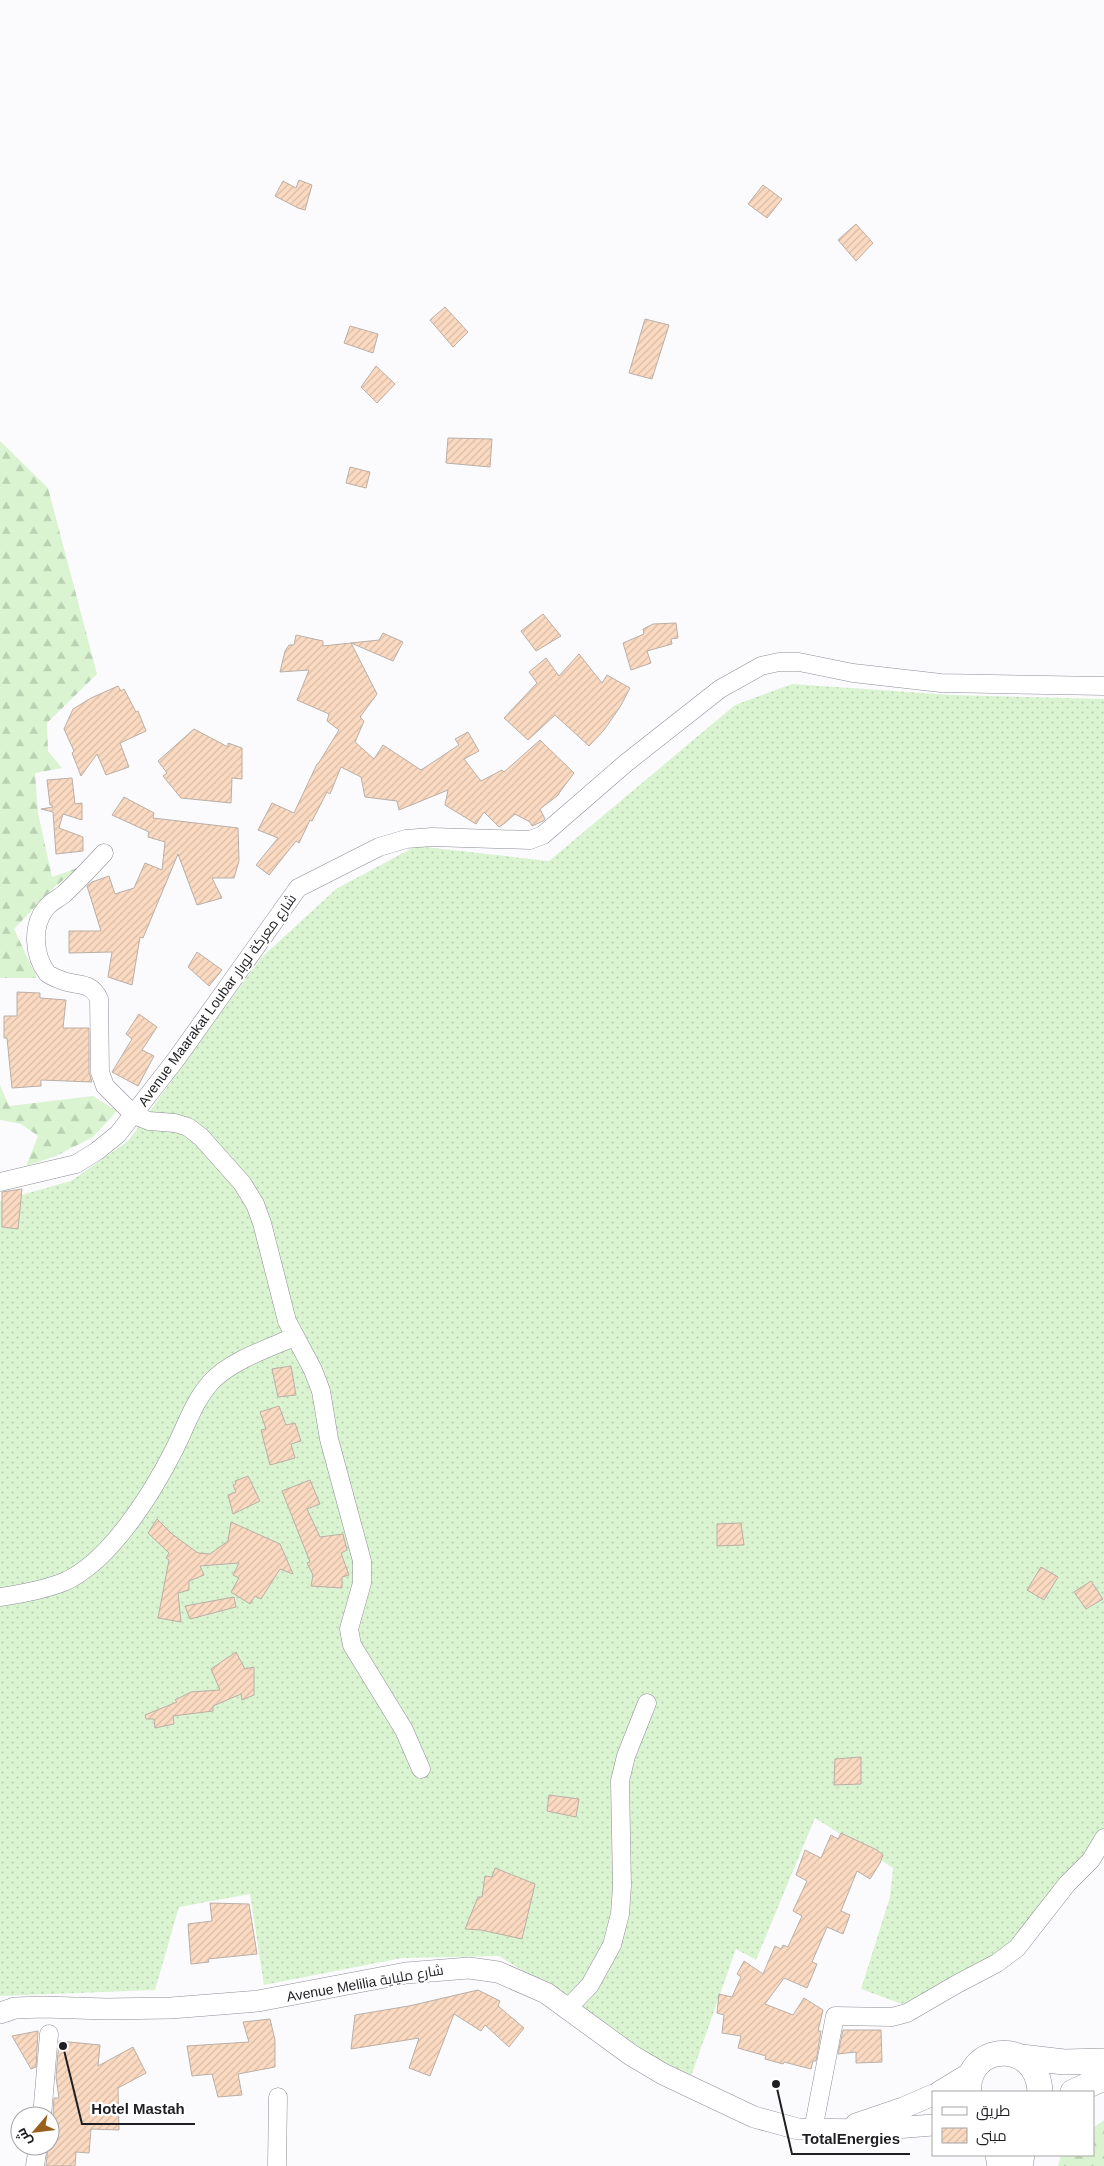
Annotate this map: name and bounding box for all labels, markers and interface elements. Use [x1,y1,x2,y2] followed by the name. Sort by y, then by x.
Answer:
[135,891,300,1110] street label: Avenue Maarakat Loubar شارع معركة لوبار
[285,1961,445,2006] street label: Avenue Melilia شارع ملياية
[932,2091,1094,2156] legend
[82,2094,195,2124] callout: Hotel Mastah
[91,2100,185,2117] text: Hotel Mastah
[976,2102,1010,2121] text: طريق
[10,2106,60,2156] north arrow
[792,2124,910,2154] callout: TotalEnergies
[12,2125,36,2149] text: ش
[976,2127,1007,2146] text: مبنى
[802,2130,900,2147] text: TotalEnergies

